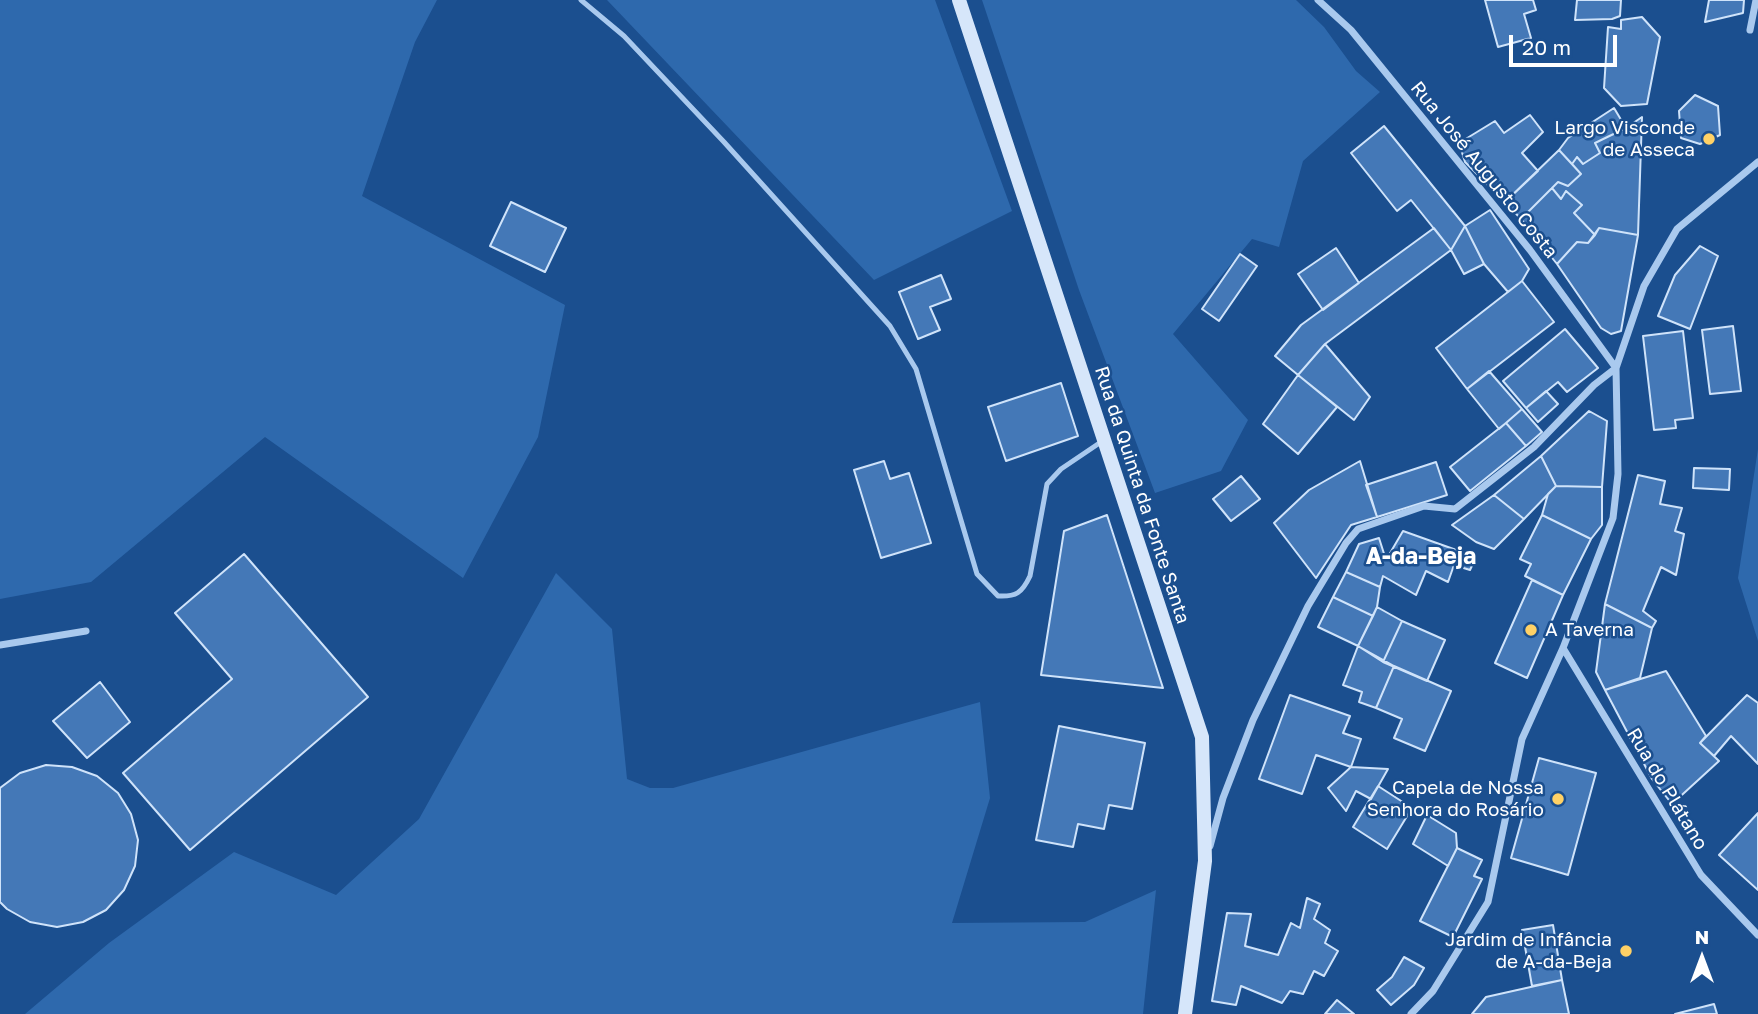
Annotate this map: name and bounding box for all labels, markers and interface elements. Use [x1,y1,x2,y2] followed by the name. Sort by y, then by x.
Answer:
[1513,21,1622,65] scale bar
[1522,34,1571,60] text: 20 m
[1406,77,1562,263] street label: Rua José Augusto Costa
[1554,117,1695,161] place label: Largo Visconde de Asseca
[1701,131,1717,147] marker: Largo Visconde de Asseca
[1090,363,1194,627] street label: Rua da Quinta da Fonte Santa
[1366,543,1476,571] district label: A-da-Beja
[1545,619,1634,641] place label: A Taverna
[1523,622,1539,638] marker: A Taverna
[1622,724,1712,854] street label: Rua do Plátano
[1367,777,1544,821] place label: Capela de Nossa Senhora do Rosário
[1550,791,1566,807] marker: Capela de Nossa Senhora do Rosário
[1667,923,1737,993] north arrow
[1695,925,1709,948] text: N
[1445,929,1612,973] place label: Jardim de Infância de A-da-Beja
[1618,943,1634,959] marker: Jardim de Infância de A-da-Beja

